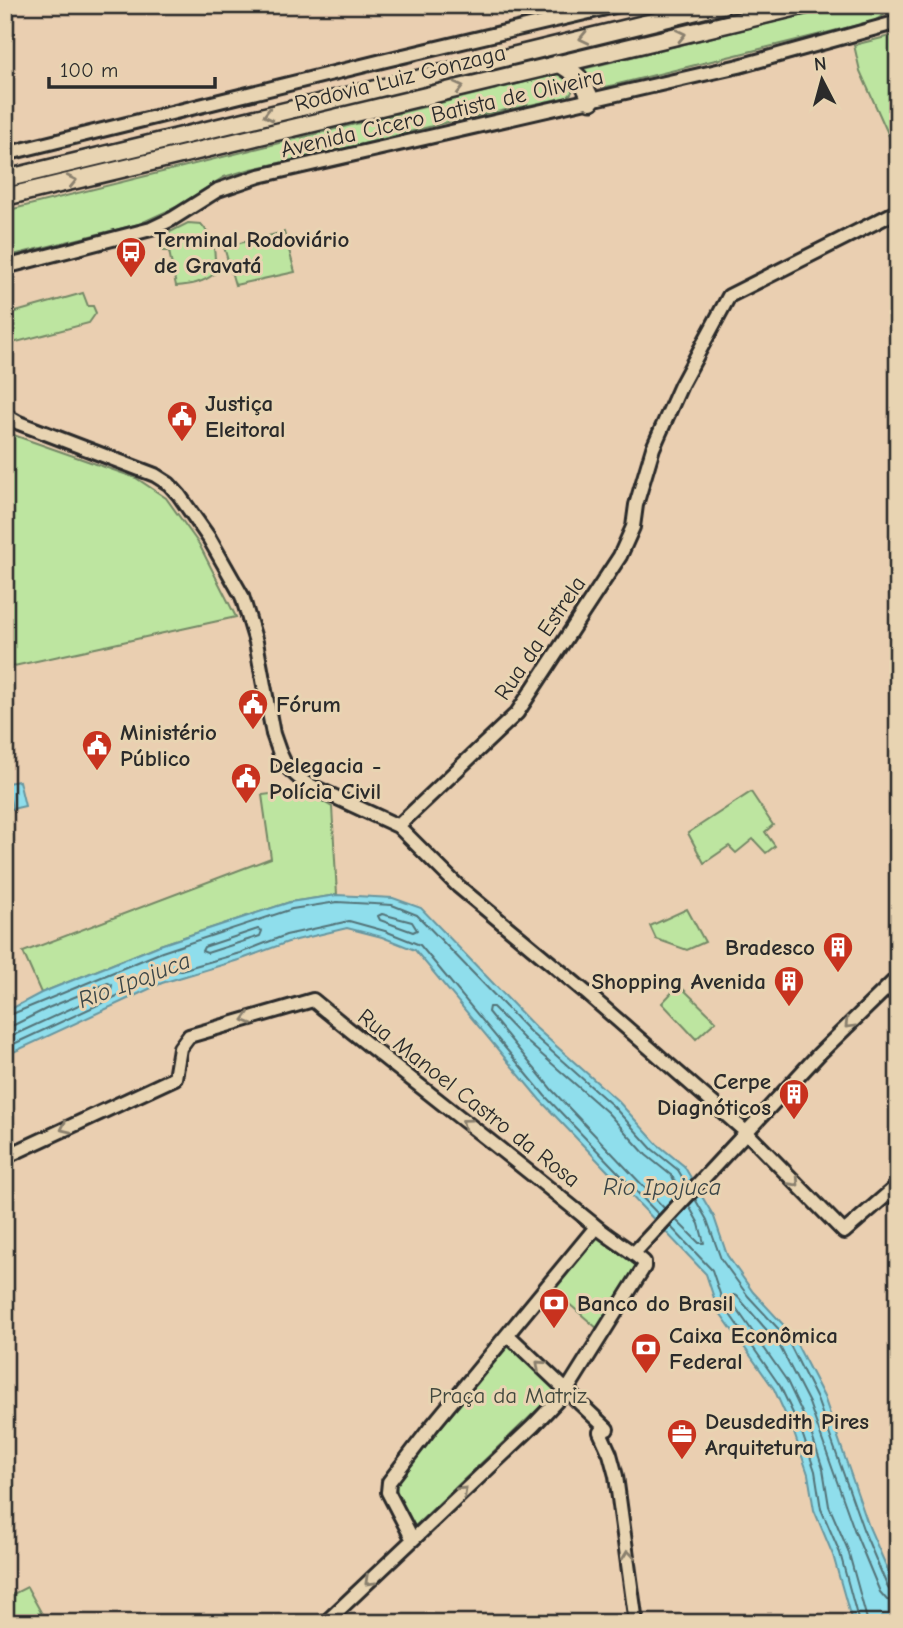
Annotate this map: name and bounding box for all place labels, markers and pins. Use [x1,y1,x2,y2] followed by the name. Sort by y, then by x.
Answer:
[154,226,349,279] place label: Terminal Rodoviário de Gravatá
[114,235,148,279] bus stop icon: Terminal Rodoviário de Gravatá
[205,390,286,443] place label: Justiça Eleitoral
[165,399,199,443] public building icon: Justiça Eleitoral
[236,687,270,731] public building icon: Fórum
[276,691,341,718] place label: Fórum
[120,719,217,772] place label: Ministério Público
[80,728,114,772] public building icon: Ministério Público
[269,752,381,805] place label: Delegacia - Polícia Civil
[229,761,263,805] public building icon: Delegacia - Polícia Civil
[821,930,855,974] building icon: Bradesco
[725,934,815,961] place label: Bradesco
[772,964,806,1008] building icon: Shopping Avenida
[591,968,766,995] place label: Shopping Avenida
[657,1068,771,1121] place label: Cerpe Diagnóticos
[777,1077,811,1121] building icon: Cerpe Diagnóticos
[537,1286,571,1330] bank icon: Banco do Brasil
[577,1290,733,1317] place label: Banco do Brasil
[669,1322,838,1375] place label: Caixa Econômica Federal
[629,1331,663,1375] bank icon: Caixa Econômica Federal
[705,1408,869,1461] place label: Deusdedith Pires Arquitetura
[665,1417,699,1461] office icon: Deusdedith Pires Arquitetura

